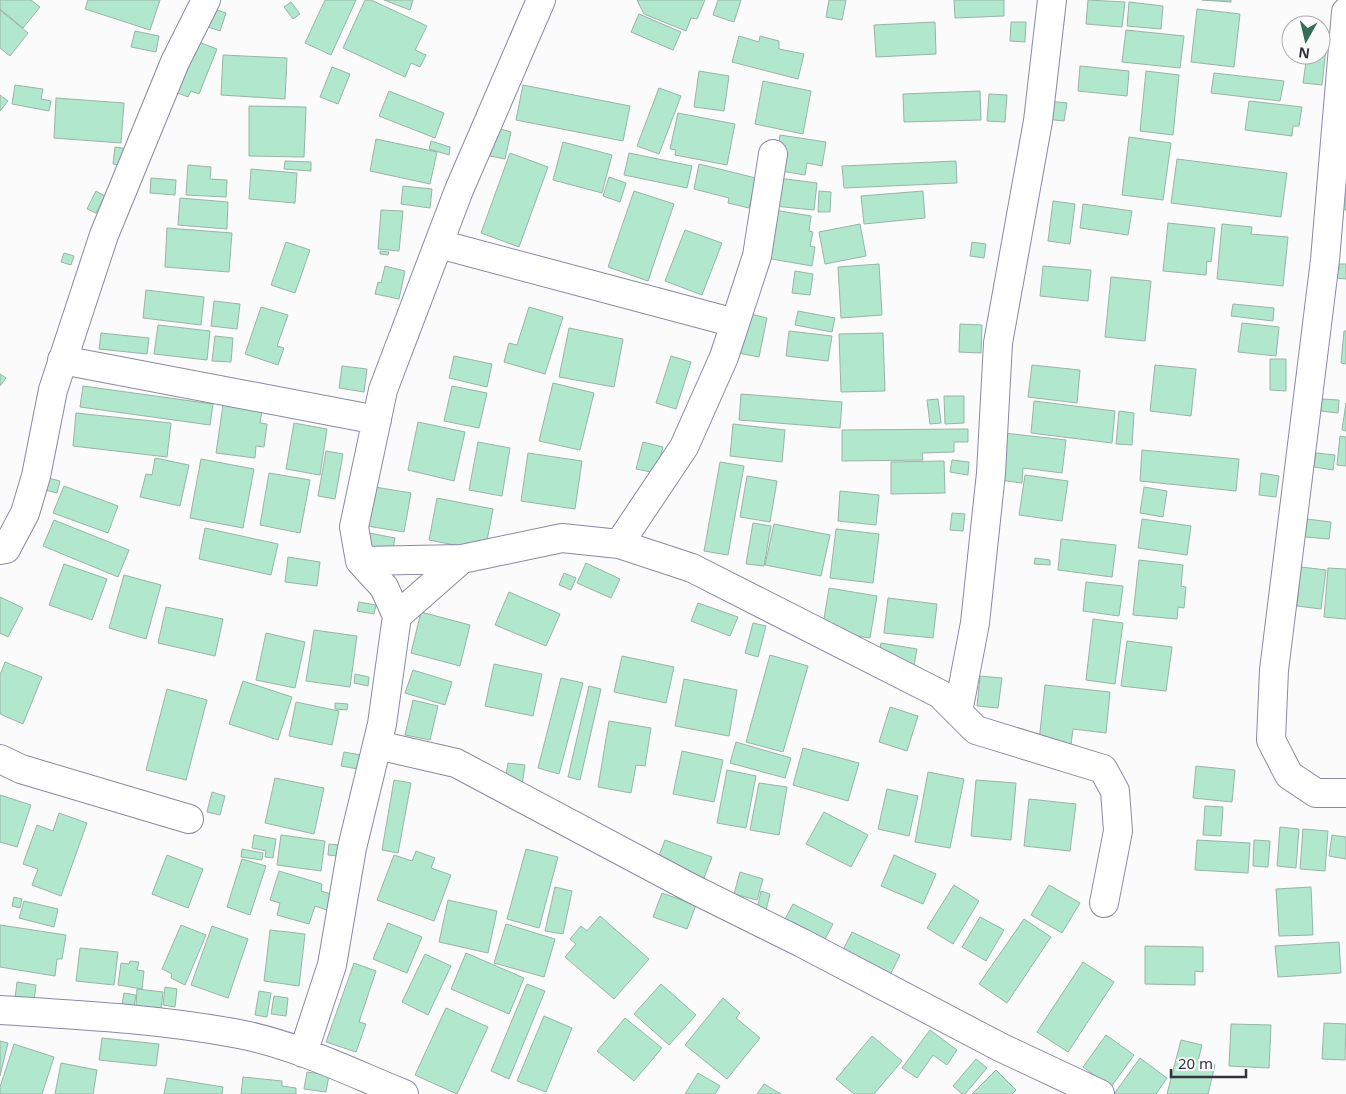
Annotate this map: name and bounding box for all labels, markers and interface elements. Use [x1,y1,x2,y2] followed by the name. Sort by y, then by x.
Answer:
[1281,15,1331,65] north arrow
[1297,43,1311,64] text: N
[1171,1046,1246,1078] scale bar
[1178,1053,1213,1073] text: 20 m

